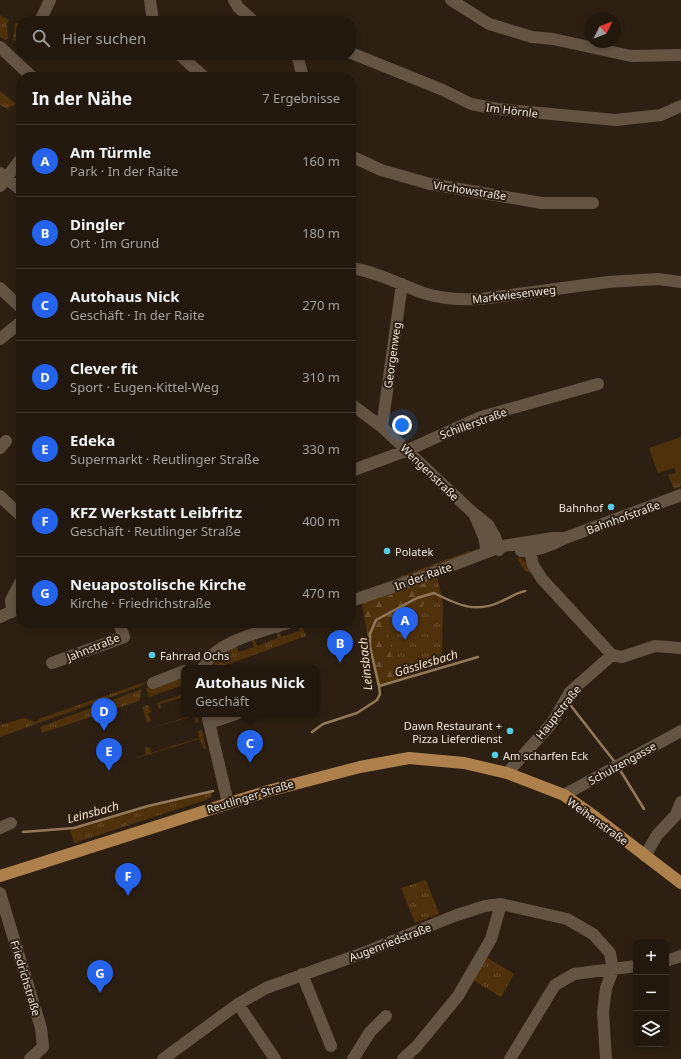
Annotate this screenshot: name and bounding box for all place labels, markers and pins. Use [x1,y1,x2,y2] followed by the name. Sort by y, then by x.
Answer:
[559,500,604,515] place label: Bahnhof
[606,502,616,512] marker: Bahnhof
[395,544,433,559] place label: Polatek
[382,546,392,556] marker: Polatek
[392,607,418,640] pin: A
[327,630,353,663] pin: B
[160,648,229,663] place label: Fahrrad Ochs
[147,650,157,660] marker: Fahrrad Ochs
[91,698,117,731] pin: D
[404,718,502,746] place label: Dawn Restaurant + Pizza Lieferdienst
[505,726,515,736] marker: Dawn Restaurant + Pizza Lieferdienst
[237,730,263,763] pin: C
[96,738,122,771] pin: E
[503,748,588,763] place label: Am scharfen Eck
[490,750,500,760] marker: Am scharfen Eck
[115,863,141,896] pin: F
[87,960,113,993] pin: G

